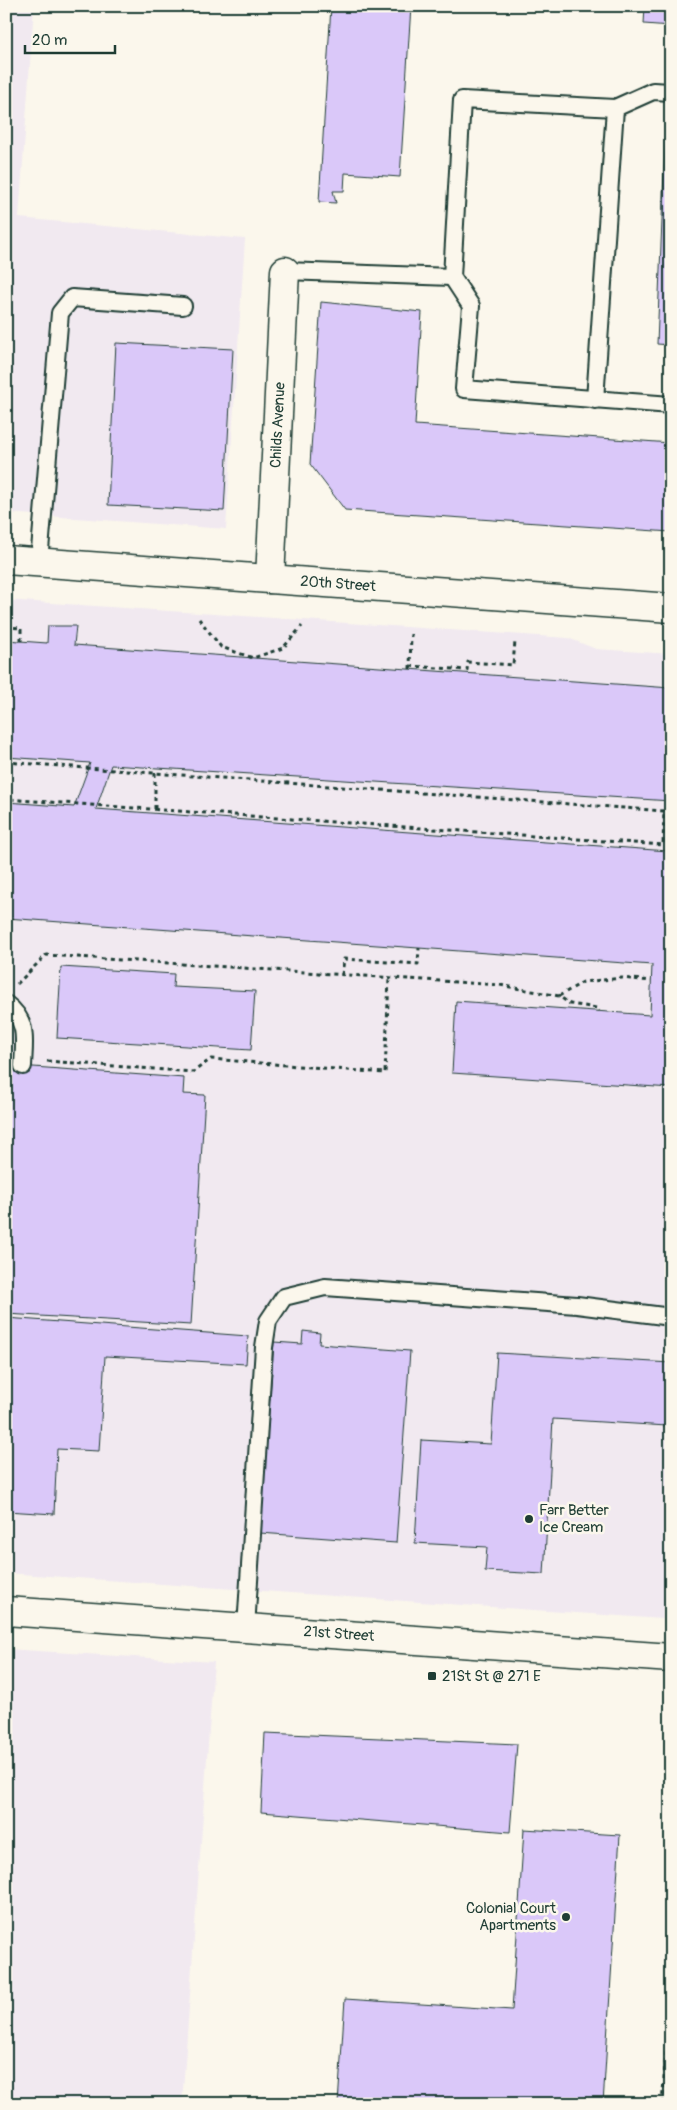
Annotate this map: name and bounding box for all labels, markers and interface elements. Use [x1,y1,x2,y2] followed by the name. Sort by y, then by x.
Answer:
[25,22,115,54] scale bar
[32,31,67,50] text: 20 m
[266,381,290,468] street label: Childs Avenue
[300,572,377,596] street label: 20th Street
[539,1501,609,1537] place label: Farr Better Ice Cream
[523,1513,535,1525] marker: Farr Better Ice Cream
[303,1622,376,1646] street label: 21st Street
[442,1667,541,1686] place label: 21St St @ 271 E
[426,1670,438,1682] marker: 21St St @ 271 E
[466,1899,557,1935] place label: Colonial Court Apartments
[560,1911,572,1923] marker: Colonial Court Apartments

